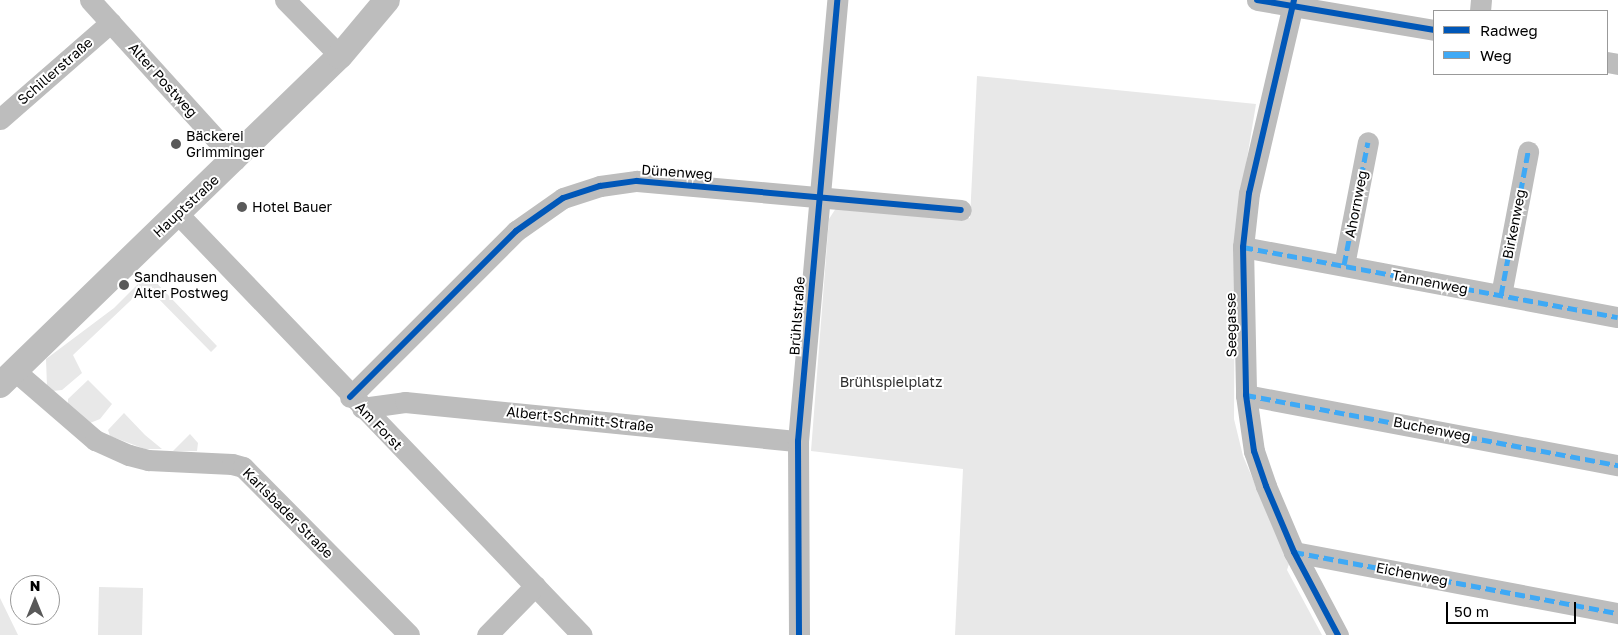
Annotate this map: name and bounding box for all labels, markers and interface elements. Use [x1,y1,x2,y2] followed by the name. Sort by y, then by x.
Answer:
[1433,10,1608,75] legend
[1480,21,1538,39] text: Radweg
[14,34,96,108] street label: Schillerstraße
[125,39,201,121] street label: Alter Postweg
[1480,46,1512,64] text: Weg
[186,128,264,160] place label: Bäckerei Grimminger
[170,138,182,150] marker: Bäckerei Grimminger
[641,161,713,183] street label: Dünenweg
[1341,169,1371,239] street label: Ahornweg
[150,171,222,241] street label: Hauptstraße
[1499,188,1529,260] street label: Birkenweg
[252,199,332,215] place label: Hotel Bauer
[236,201,248,213] marker: Hotel Bauer
[1391,266,1469,298] street label: Tannenweg
[134,269,228,302] place label: Sandhausen Alter Postweg
[786,276,808,356] street label: Brühlstraße
[118,279,130,291] marker: Sandhausen Alter Postweg
[1222,293,1240,357] street label: Seegasse
[840,374,942,390] park label: Brühlspielplatz
[352,398,406,454] street label: Am Forst
[506,403,654,435] street label: Albert-Schmitt-Straße
[1392,413,1472,445] street label: Buchenweg
[239,464,337,562] street label: Karlsbader Straße
[1375,559,1449,589] street label: Eichenweg
[10,575,60,625] north arrow
[30,577,40,594] text: N
[1448,592,1578,624] scale bar
[1454,602,1489,620] text: 50 m

